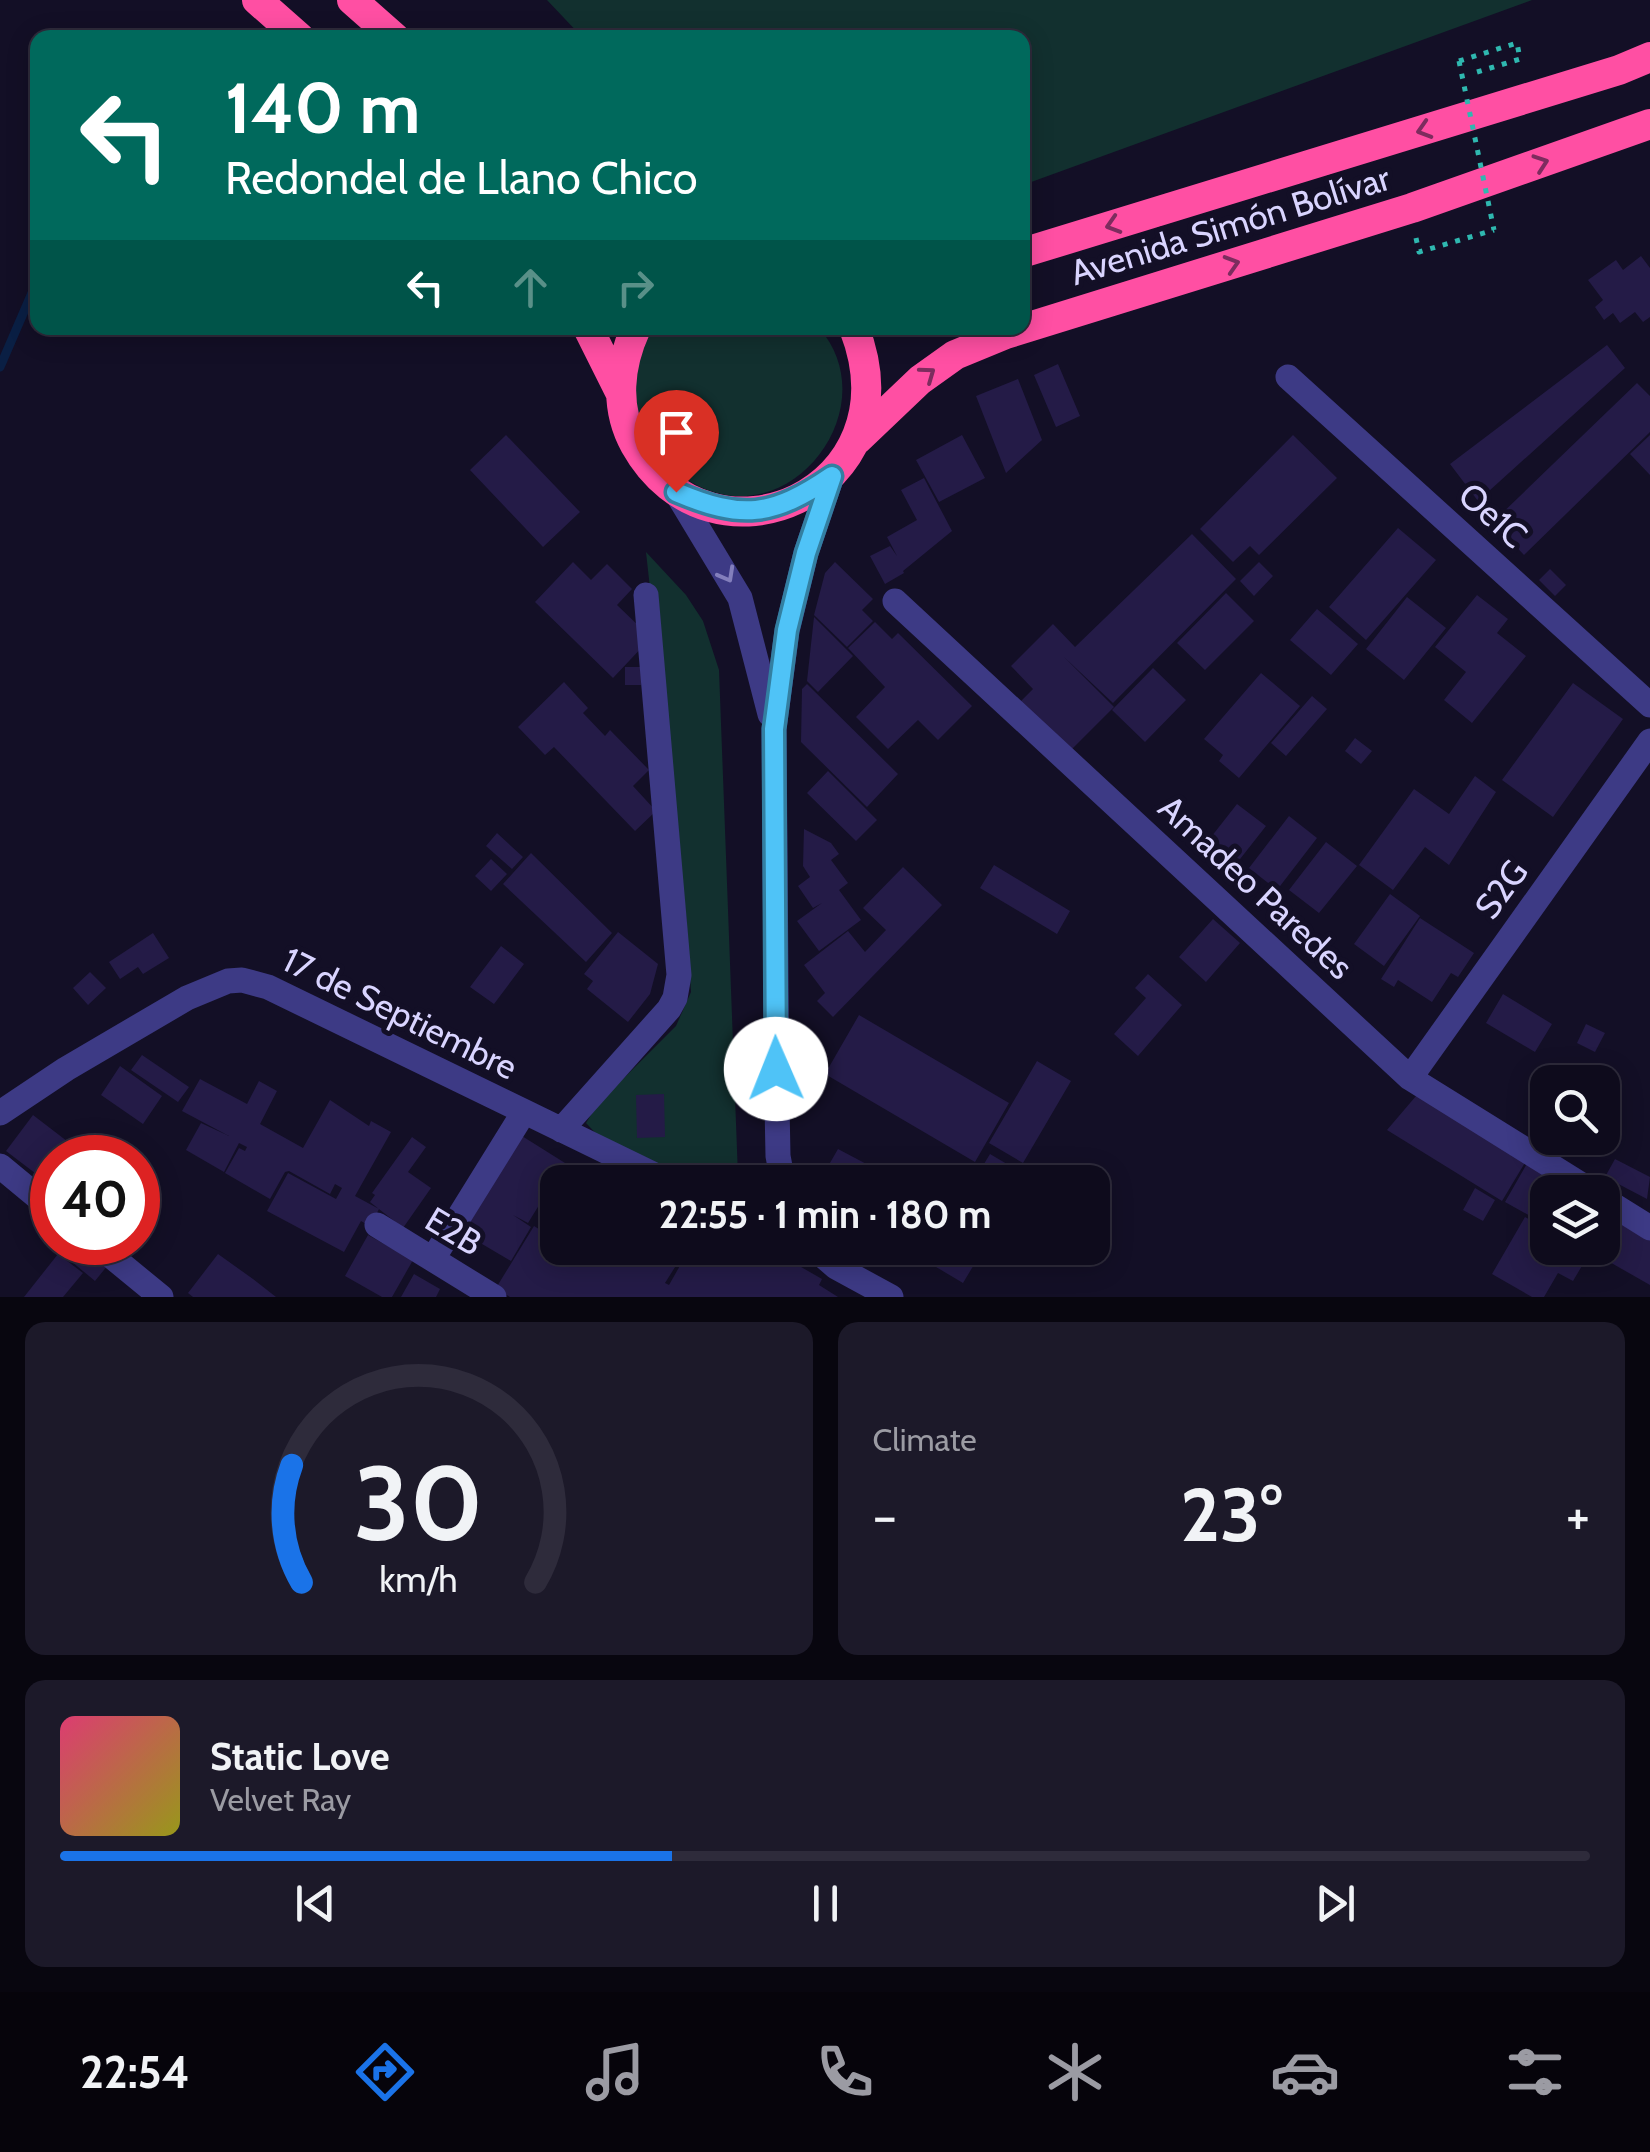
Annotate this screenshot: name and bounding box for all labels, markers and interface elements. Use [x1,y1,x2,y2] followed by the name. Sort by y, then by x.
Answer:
[225,65,420,151] text: 140 m
[60,70,190,200] icon: left
[1416,118,1433,138] one-way arrow
[225,151,697,205] text: Redondel de Llano Chico
[1532,154,1549,174] one-way arrow
[1065,156,1395,294] street label: Avenida Simón Bolívar
[1105,213,1122,234] one-way arrow
[1223,255,1240,275] one-way arrow
[398,260,453,315] icon: left
[503,260,558,315] icon: ahead
[608,260,663,315] icon: right
[917,368,936,387] one-way arrow
[634,390,719,493] pin
[649,405,704,460] icon: arrive
[1450,473,1536,557] street label: Oe1C
[715,564,735,582] one-way arrow
[1150,786,1362,988] street label: Amadeo Paredes
[1465,851,1537,927] street label: S2G
[276,938,524,1088] street label: 17 de Septiembre
[724,1017,828,1121] position arrow
[1530,1065,1620,1265] map controls
[1530,1065,1620,1155] button: search
[30,1135,160,1265] speed limit sign: 40
[1530,1175,1620,1265] button: layers
[659,1191,991,1238] text: 22:55 · 1 min · 180 m
[418,1197,490,1265] street label: E2B
[873,1420,977,1459] text: Climate
[354,1440,483,1566] text: 30
[1180,1469,1282,1560] text: 23°
[873,1482,897,1549] text: −
[1566,1482,1590,1549] text: +
[380,1558,458,1601] text: km/h
[210,1733,389,1780] text: Static Love
[210,1780,351,1819] text: Velvet Ray
[288,1876,343,1931] icon: previous
[798,1876,853,1931] icon: pause
[1308,1876,1363,1931] icon: next
[350,2037,420,2107] icon: directions
[580,2037,650,2107] icon: music
[810,2037,880,2107] icon: phone
[1040,2037,1110,2107] icon: climate
[1270,2037,1340,2107] icon: car
[1500,2037,1570,2107] icon: filters
[80,2045,190,2099] text: 22:54

